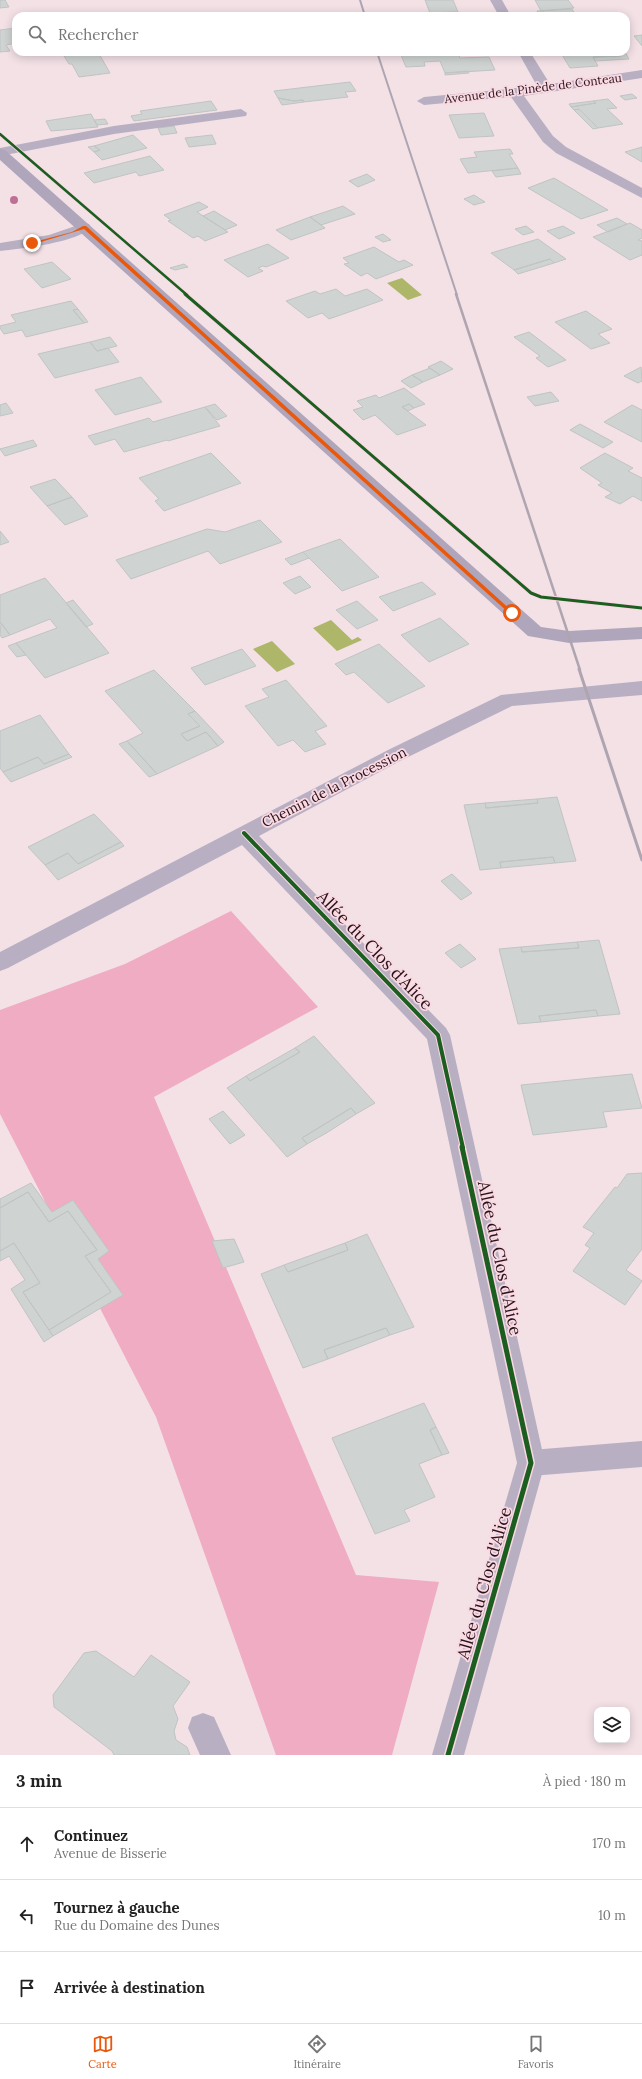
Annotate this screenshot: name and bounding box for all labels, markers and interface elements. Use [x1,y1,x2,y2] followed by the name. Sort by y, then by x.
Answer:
[12,12,630,56] search box
[26,23,48,45] icon: search
[58,25,138,44] text: Rechercher
[443,70,622,106] street label: Avenue de la Pinède de Conteau
[23,234,41,252] route end
[503,604,521,622] route start
[259,742,410,831] street label: Chemin de la Procession
[312,885,438,1014] street label: Allée du Clos d'Alice
[473,1178,527,1337] street label: Allée du Clos d'Alice
[451,1504,516,1663] street label: Allée du Clos d'Alice
[594,1707,630,1743] map controls
[594,1707,630,1743] button: layers
[16,1770,62,1792] text: 3 min
[543,1773,626,1790] text: À pied · 180 m
[54,1826,128,1845] text: Continuez
[16,1833,38,1855] icon: ahead
[592,1835,626,1852] text: 170 m
[54,1845,167,1862] text: Avenue de Bisserie
[54,1898,180,1917] text: Tournez à gauche
[16,1905,38,1927] icon: left
[598,1907,626,1924] text: 10 m
[54,1917,220,1934] text: Rue du Domaine des Dunes
[16,1977,38,1999] icon: arrive
[54,1978,205,1997] text: Arrivée à destination
[88,2033,117,2071] tab: Carte
[293,2033,341,2071] tab: Itinéraire
[518,2033,554,2071] tab: Favoris

